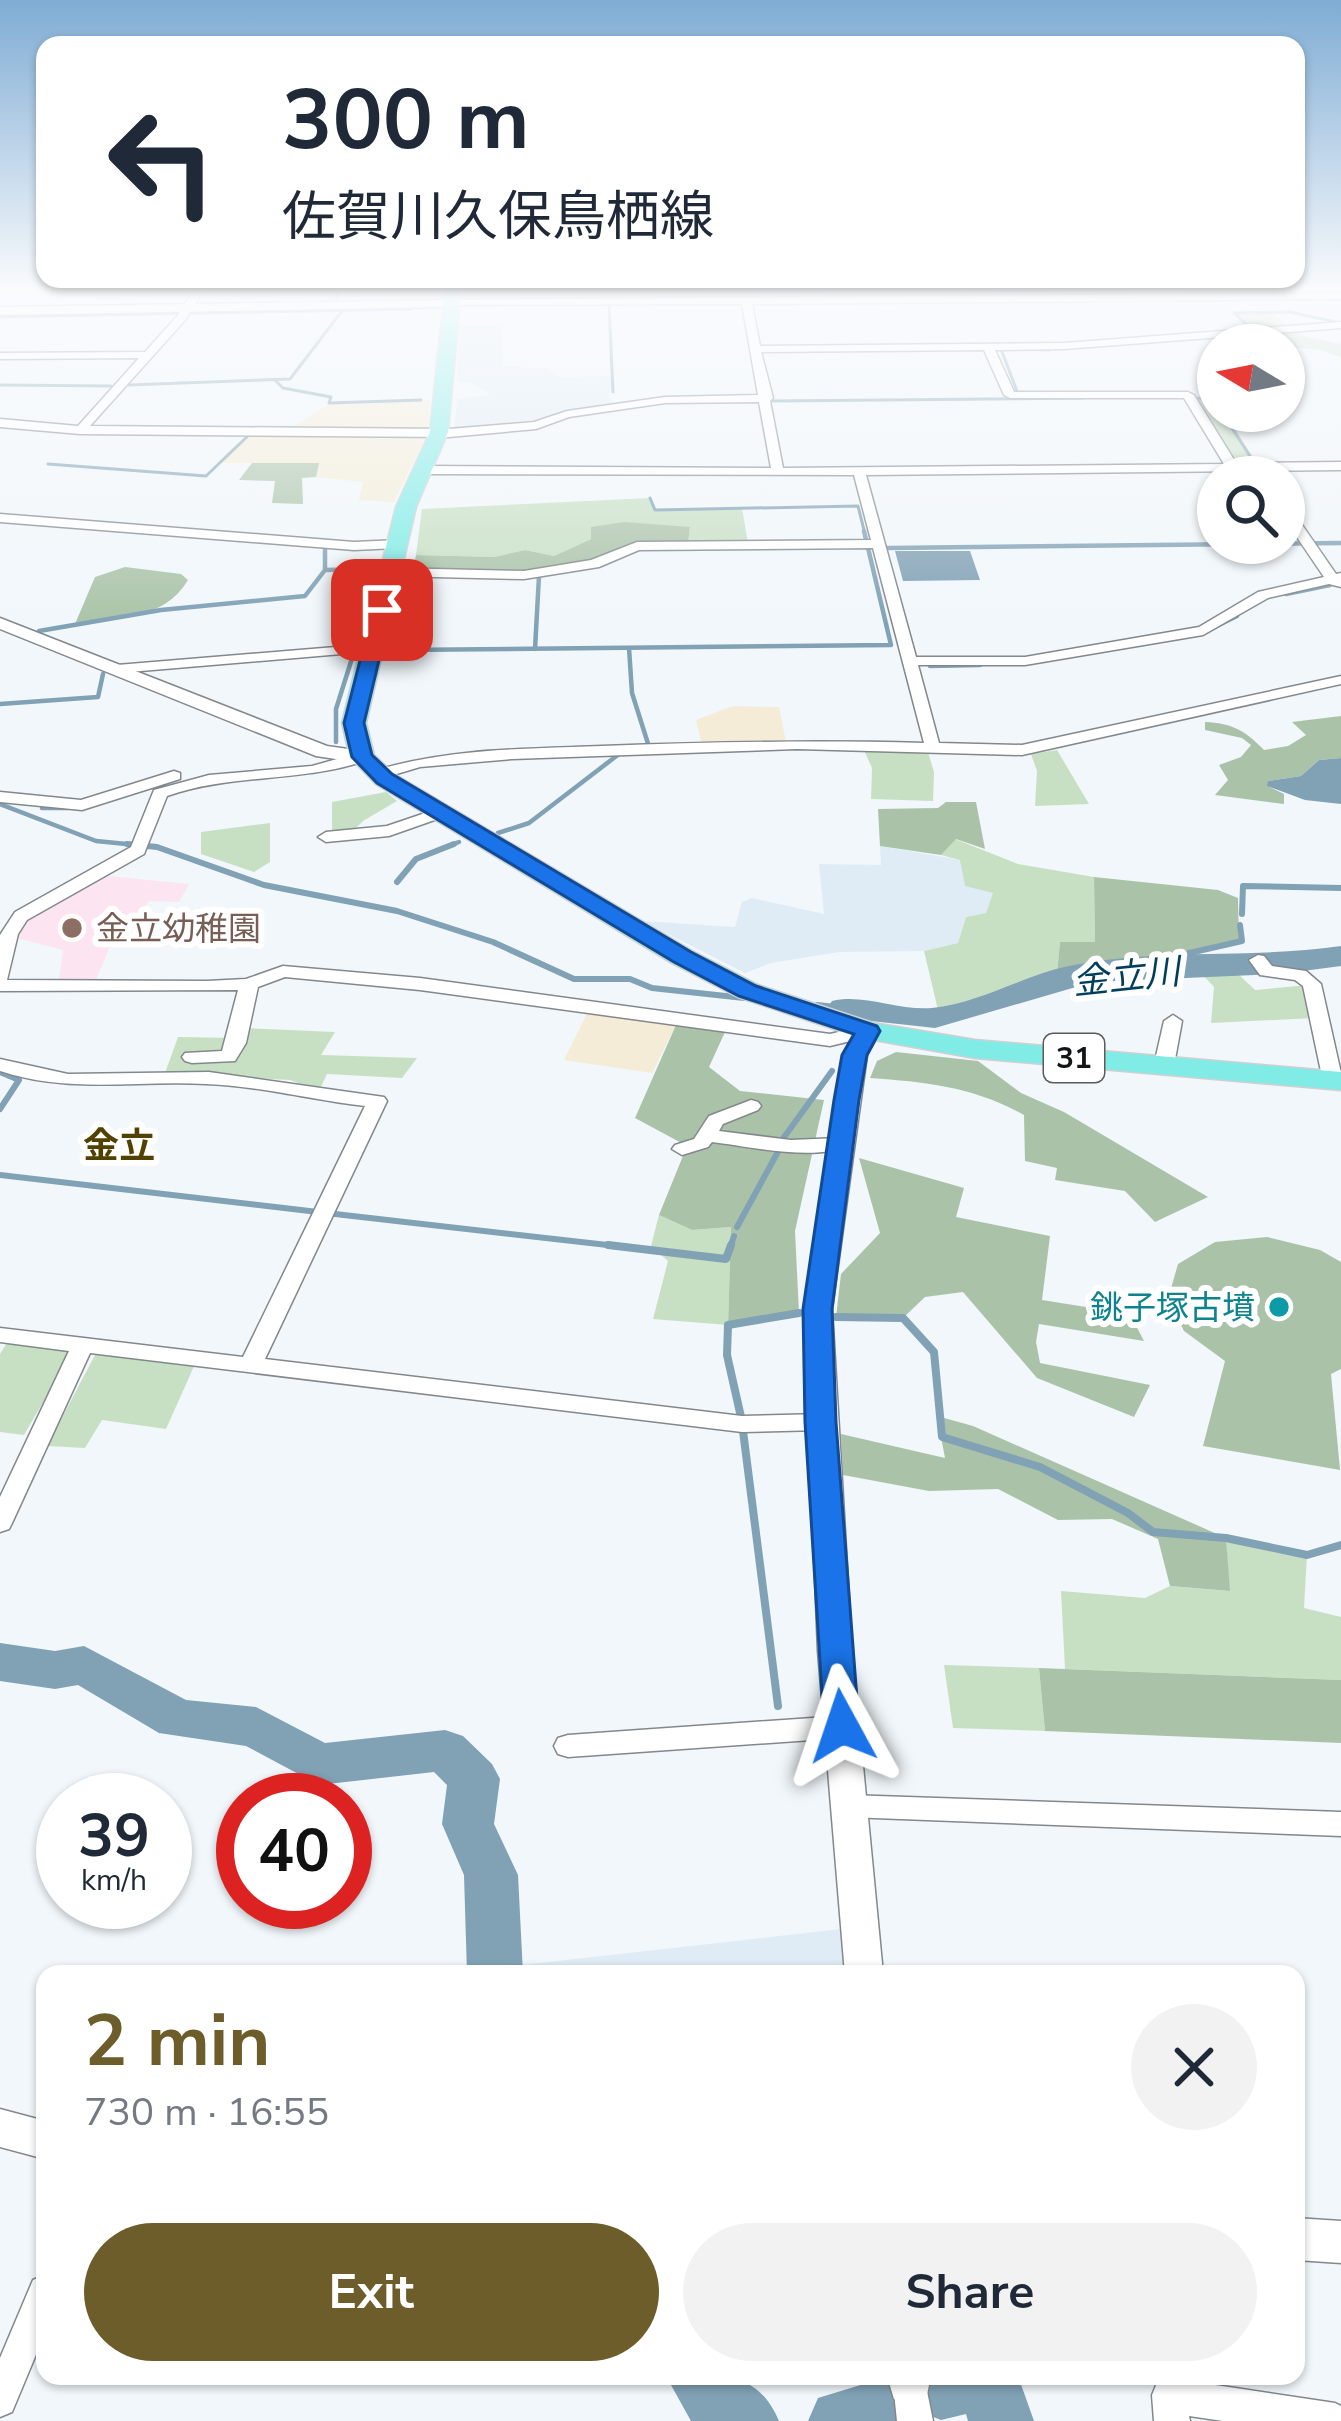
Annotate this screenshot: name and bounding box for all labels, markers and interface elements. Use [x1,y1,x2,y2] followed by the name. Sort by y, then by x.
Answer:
[282,63,530,178] text: 300 m
[84,84,240,240] icon: left
[282,180,714,254] text: 佐賀川久保鳥栖線
[1197,324,1305,432] north arrow
[1197,324,1305,564] map controls
[1197,456,1305,564] button: search
[331,559,433,661] pin
[349,577,415,643] icon: arrive
[96,907,261,952] place label: 金立幼稚園
[59,915,85,941] marker: 金立幼稚園
[1070,947,1186,1008] water label: 金立川
[1044,1034,1104,1082] road number: 31
[83,1122,155,1171] district label: 金立
[1090,1286,1255,1331] place label: 銚子塚古墳
[1266,1294,1292,1320] marker: 銚子塚古墳
[779,1663,905,1789] position arrow
[216,1773,372,1929] speed limit sign: 40
[78,1795,150,1877] text: 39
[81,1860,147,1901] text: km/h
[84,1992,270,2090] text: 2 min
[1131,2004,1257,2130] button: close
[84,2086,329,2139] text: 730 m · 16:55
[84,2223,659,2361] button: Exit
[683,2223,1257,2361] button: Share

